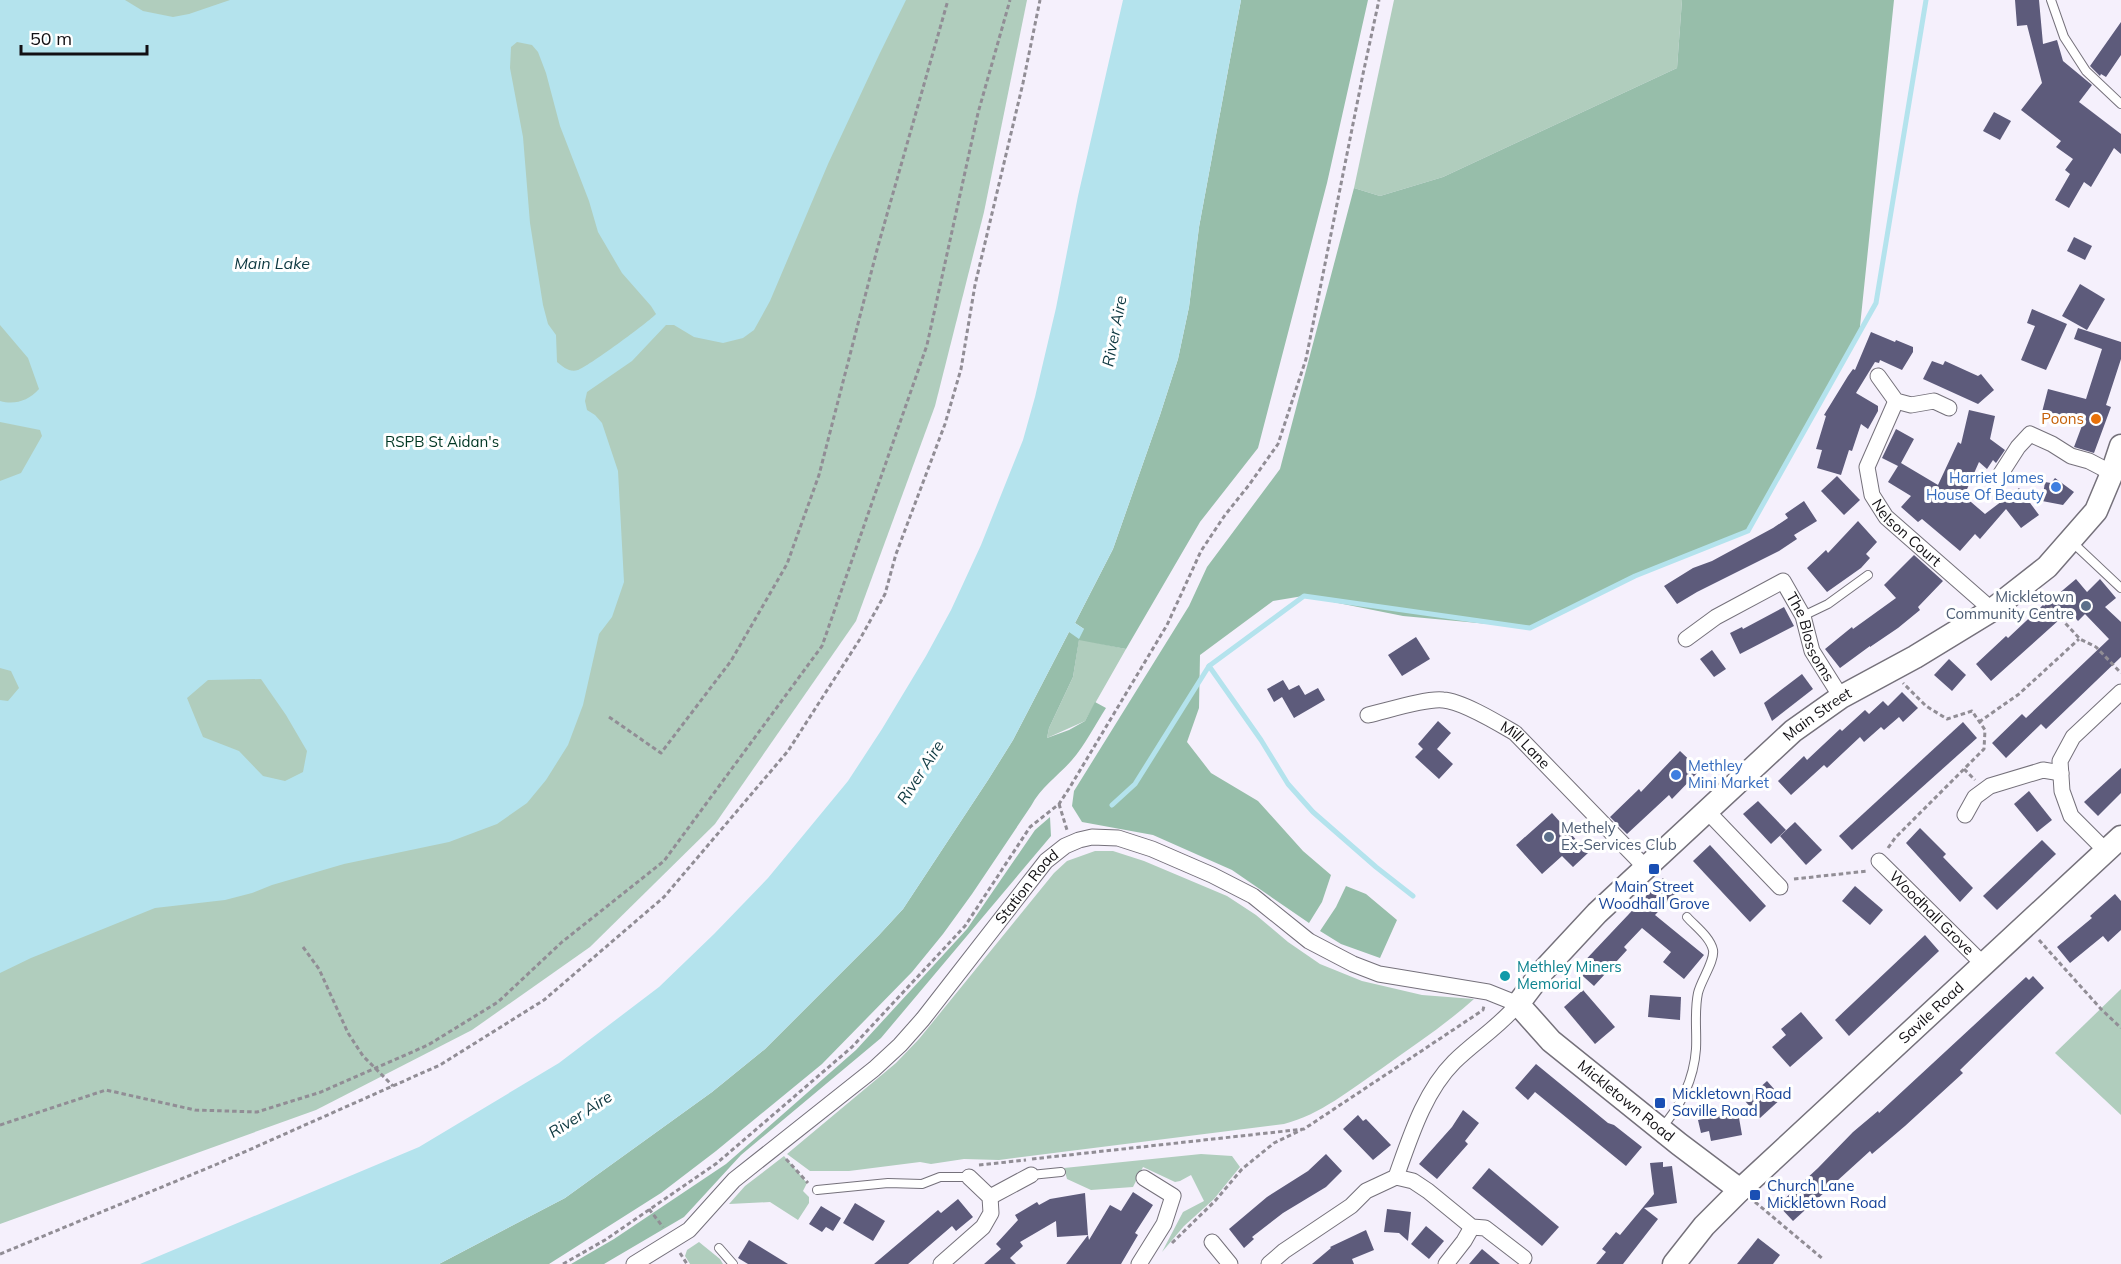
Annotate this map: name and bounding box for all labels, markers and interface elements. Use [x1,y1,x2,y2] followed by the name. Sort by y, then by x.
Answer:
[21,18,147,56] scale bar
[30,27,72,50] text: 50 m
[234,253,310,273] water label: Main Lake
[1097,294,1131,368] water label: River Aire
[2041,409,2084,428] place label: Poons
[2089,412,2103,426] marker: Poons
[385,432,499,451] park label: RSPB St Aidan's
[1926,468,2044,504] place label: Harriet James House Of Beauty
[2049,480,2063,494] marker: Harriet James House Of Beauty
[1868,495,1945,570] street label: Nelson Court
[1946,587,2074,623] place label: Mickletown Community Centre
[1782,589,1839,685] street label: The Blossoms
[2079,599,2093,613] marker: Mickletown Community Centre
[1779,683,1855,745] street label: Main Street
[1497,717,1554,773] street label: Mill Lane
[892,736,948,808] water label: River Aire
[1688,756,1769,792] place label: Methley Mini Market
[1669,768,1683,782] marker: Methley Mini Market
[1561,818,1677,854] place label: Methely Ex-Services Club
[1542,830,1556,844] marker: Methely Ex-Services Club
[991,845,1062,927] street label: Station Road
[1647,862,1661,876] marker: Main Street Woodhall Grove
[1886,867,1978,959] street label: Woodhall Grove
[1598,877,1710,913] place label: Main Street Woodhall Grove
[1517,957,1622,993] place label: Methley Miners Memorial
[1498,969,1512,983] marker: Methley Miners Memorial
[1894,978,1968,1047] street label: Savile Road
[1574,1056,1679,1146] street label: Mickletown Road
[1672,1084,1791,1120] place label: Mickletown Road Saville Road
[544,1086,616,1142] water label: River Aire
[1653,1096,1667,1110] marker: Mickletown Road Saville Road
[1767,1176,1886,1212] place label: Church Lane Mickletown Road
[1748,1188,1762,1202] marker: Church Lane Mickletown Road

